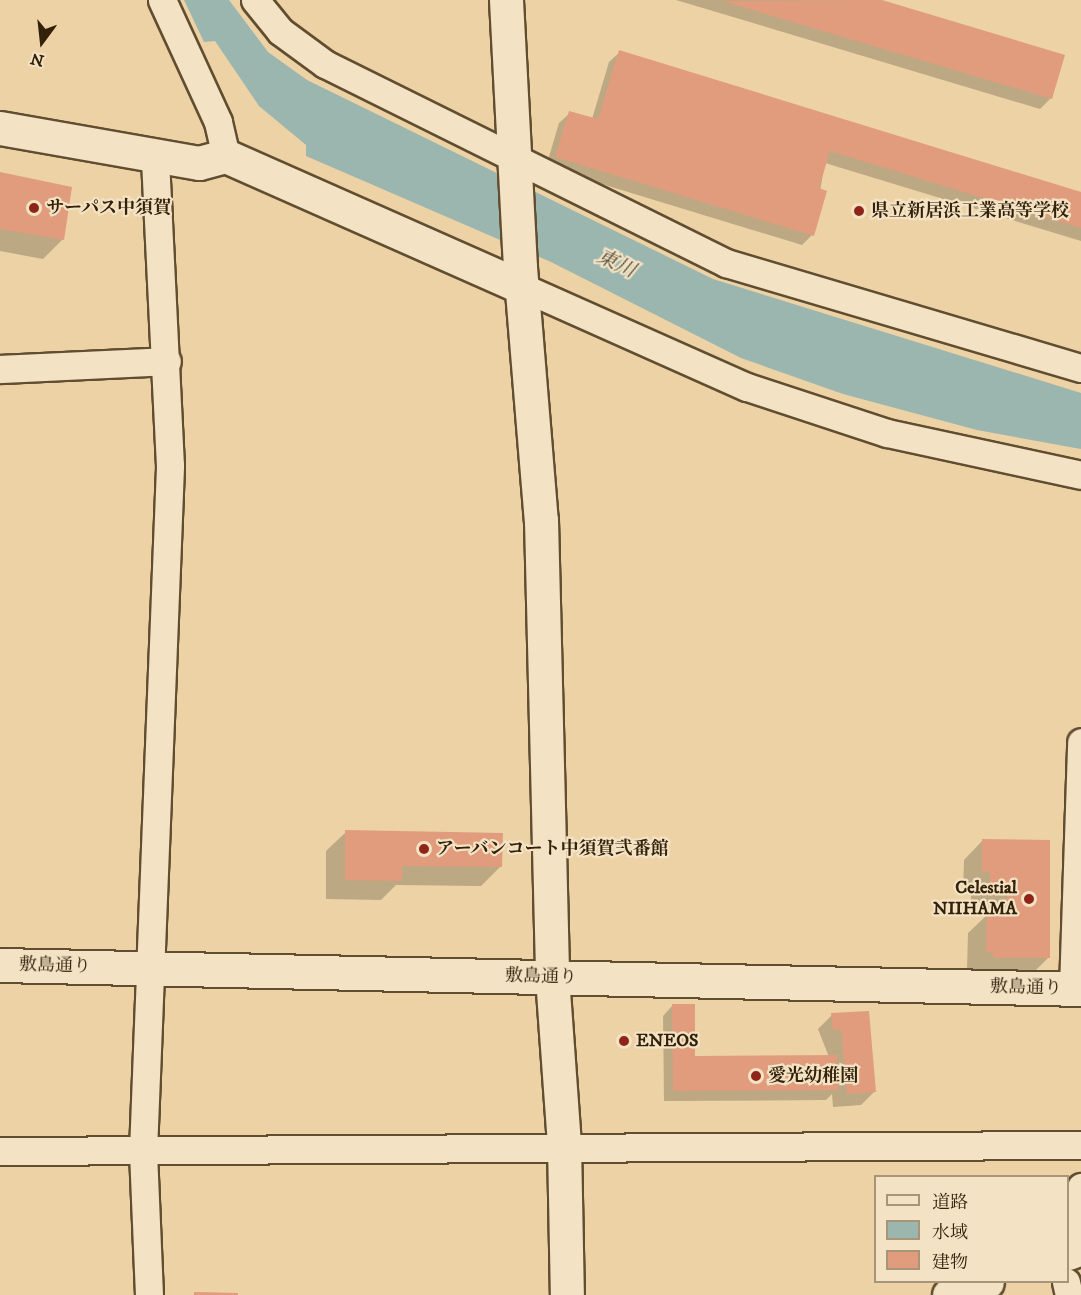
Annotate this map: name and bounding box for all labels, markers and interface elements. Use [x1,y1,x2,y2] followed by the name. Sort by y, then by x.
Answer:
[12,12,72,72] north arrow
[28,48,46,71] text: N
[46,197,172,219] place label: サーパス中須賀
[871,200,1069,222] place label: 県立新居浜工業高等学校
[27,201,41,215] marker: サーパス中須賀
[852,204,866,218] marker: 県立新居浜工業高等学校
[593,245,639,283] water label: 東川
[436,838,669,860] place label: アーバンコート中須賀弐番館
[417,842,431,856] marker: アーバンコート中須賀弐番館
[933,878,1017,920] place label: Celestial NIIHAMA
[1022,892,1036,906] marker: Celestial NIIHAMA
[19,955,91,977] street label: 敷島通り
[505,966,577,988] street label: 敷島通り
[990,977,1062,999] street label: 敷島通り
[636,1030,698,1052] place label: ENEOS
[617,1034,631,1048] marker: ENEOS
[768,1065,858,1087] place label: 愛光幼稚園
[749,1069,763,1083] marker: 愛光幼稚園
[874,1175,1069,1283] legend
[932,1192,968,1214] text: 道路
[932,1222,968,1244] text: 水域
[932,1252,968,1274] text: 建物

